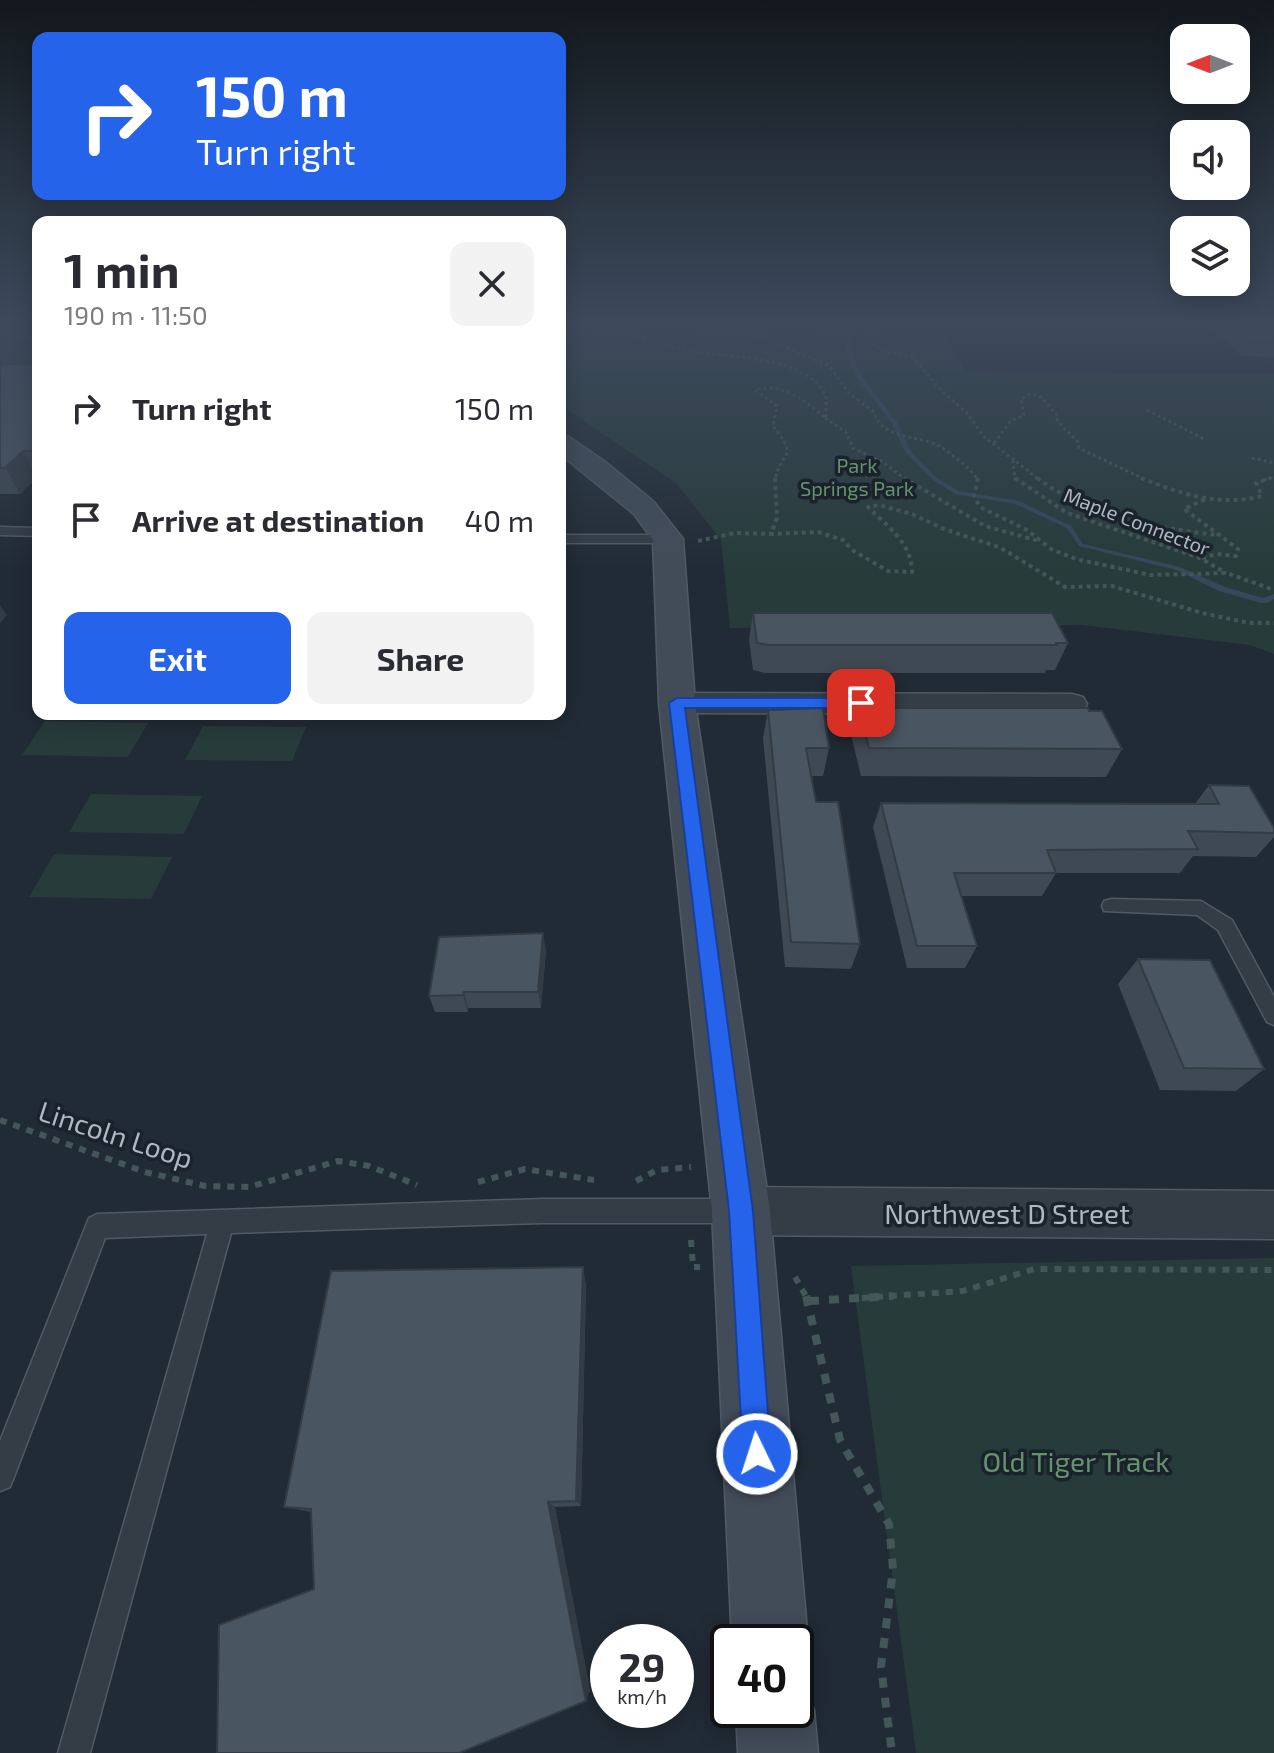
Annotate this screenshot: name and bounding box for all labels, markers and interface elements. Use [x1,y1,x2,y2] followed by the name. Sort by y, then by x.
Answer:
[1170,24,1250,104] north arrow
[1170,24,1250,296] map controls
[196,61,348,128] text: 150 m
[64,64,168,168] icon: right
[1170,120,1250,200] button: sound
[196,129,356,172] text: Turn right
[1170,216,1250,296] button: layers
[64,240,180,298] text: 1 min
[450,242,534,326] button: close
[64,299,208,330] text: 190 m · 11:50
[64,386,108,430] icon: right
[132,390,272,426] text: Turn right
[455,390,534,426] text: 150 m
[800,453,914,500] park label: Park Springs Park
[1060,482,1214,560] street label: Maple Connector
[64,498,108,542] icon: arrive
[132,502,424,538] text: Arrive at destination
[464,502,534,538] text: 40 m
[64,612,291,704] button: Exit
[307,612,534,704] button: Share
[827,669,895,737] pin
[839,681,883,725] icon: arrive
[35,1093,197,1175] street label: Lincoln Loop
[884,1196,1130,1230] street label: Northwest D Street
[715,1412,799,1496] position arrow
[983,1444,1169,1478] park label: Old Tiger Track
[710,1624,814,1728] speed limit sign: 40
[619,1642,665,1690] text: 29
[617,1684,667,1708] text: km/h

